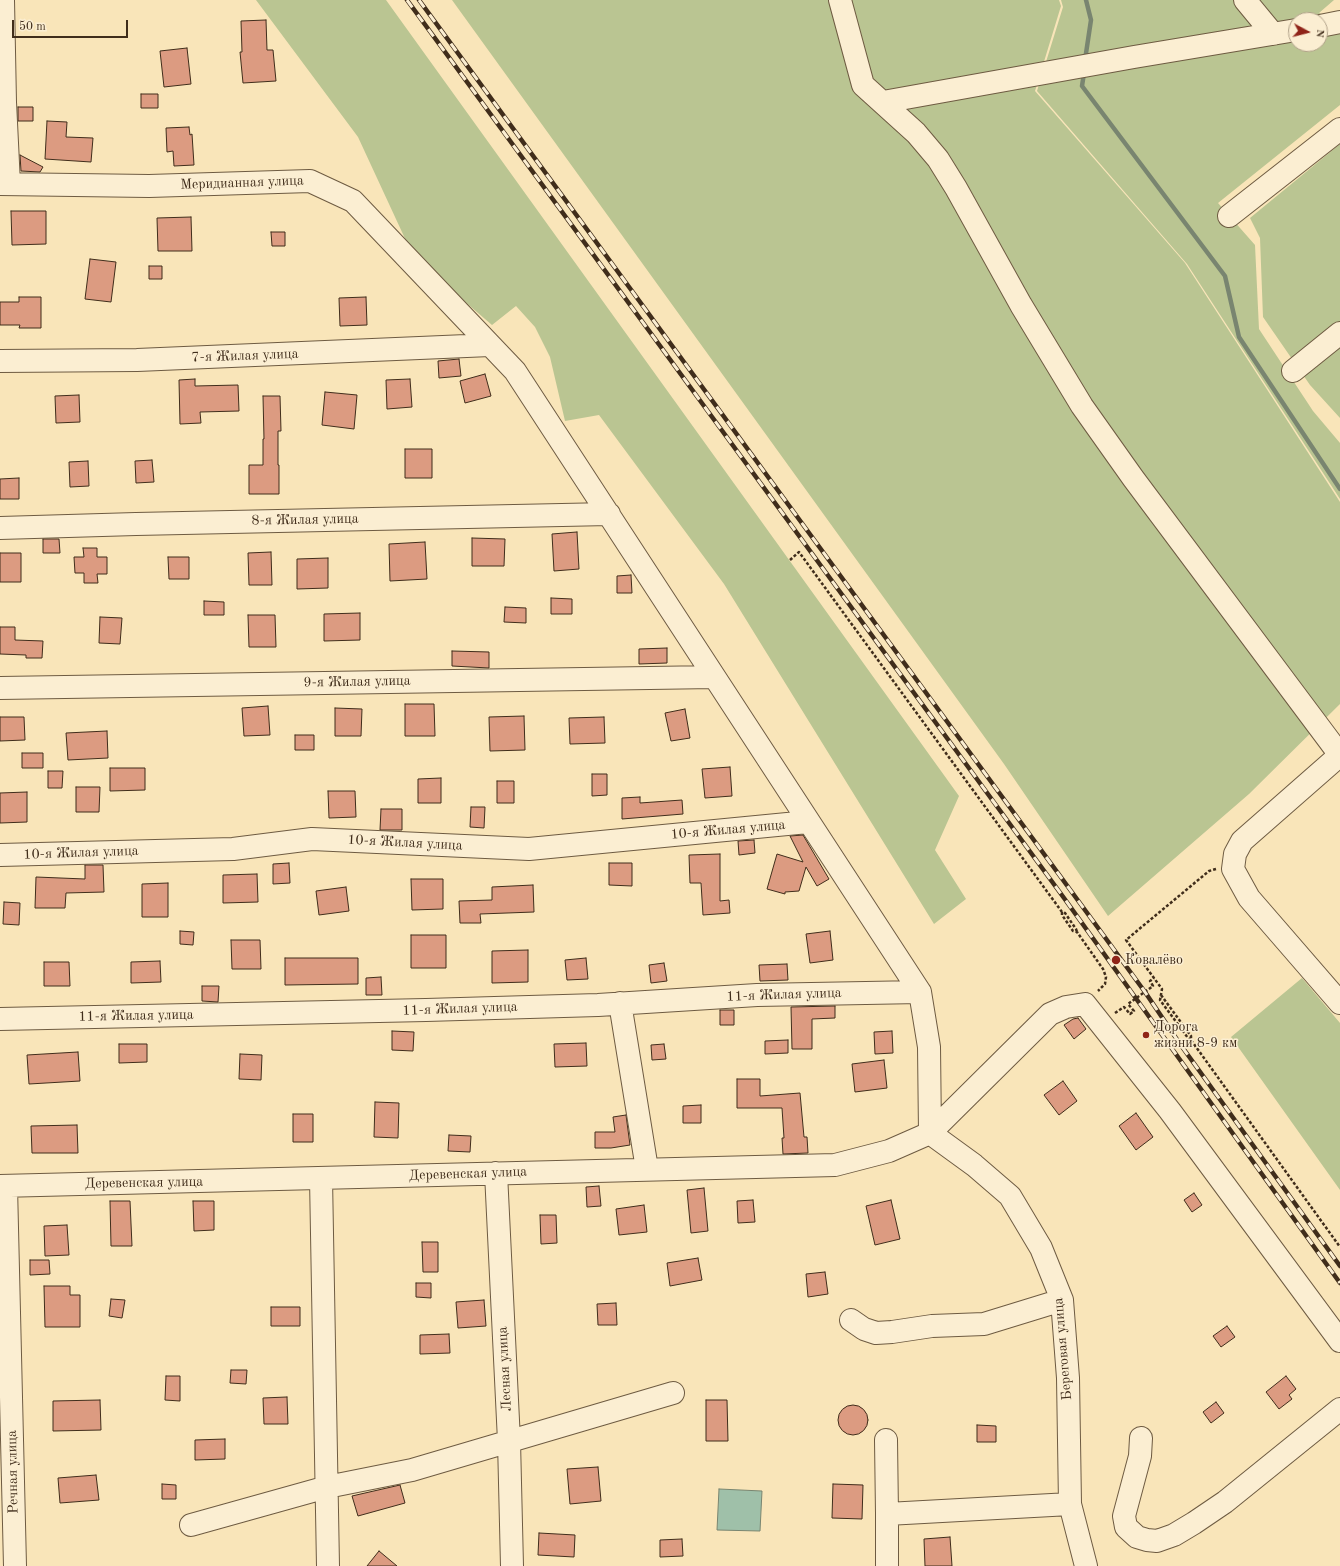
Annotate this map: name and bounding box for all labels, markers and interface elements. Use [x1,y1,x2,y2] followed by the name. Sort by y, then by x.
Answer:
[14,12,130,38] scale bar
[1288,12,1328,52] north arrow
[19,21,46,33] text: 50 m
[1313,29,1325,38] text: N
[180,172,304,194] street label: Меридианная улица
[191,346,299,366] street label: 7-я Жилая улица
[251,511,359,529] street label: 8-я Жилая улица
[303,673,411,691] street label: 9-я Жилая улица
[670,817,786,843] street label: 10-я Жилая улица
[347,832,463,854] street label: 10-я Жилая улица
[23,843,139,863] street label: 10-я Жилая улица
[1125,952,1183,968] place label: Ковалёво
[1110,954,1122,966] marker: Ковалёво
[726,985,842,1005] street label: 11-я Жилая улица
[402,999,518,1019] street label: 11-я Жилая улица
[78,1007,194,1025] street label: 11-я Жилая улица
[1154,1019,1237,1052] place label: Дорога жизни 8-9 км
[1141,1030,1151,1040] marker: Дорога жизни 8-9 км
[409,1164,527,1184] street label: Деревенская улица
[85,1174,203,1192] street label: Деревенская улица
[1050,1297,1076,1401] street label: Береговая улица
[494,1326,516,1412] street label: Лесная улица
[4,1430,22,1514] street label: Речная улица

